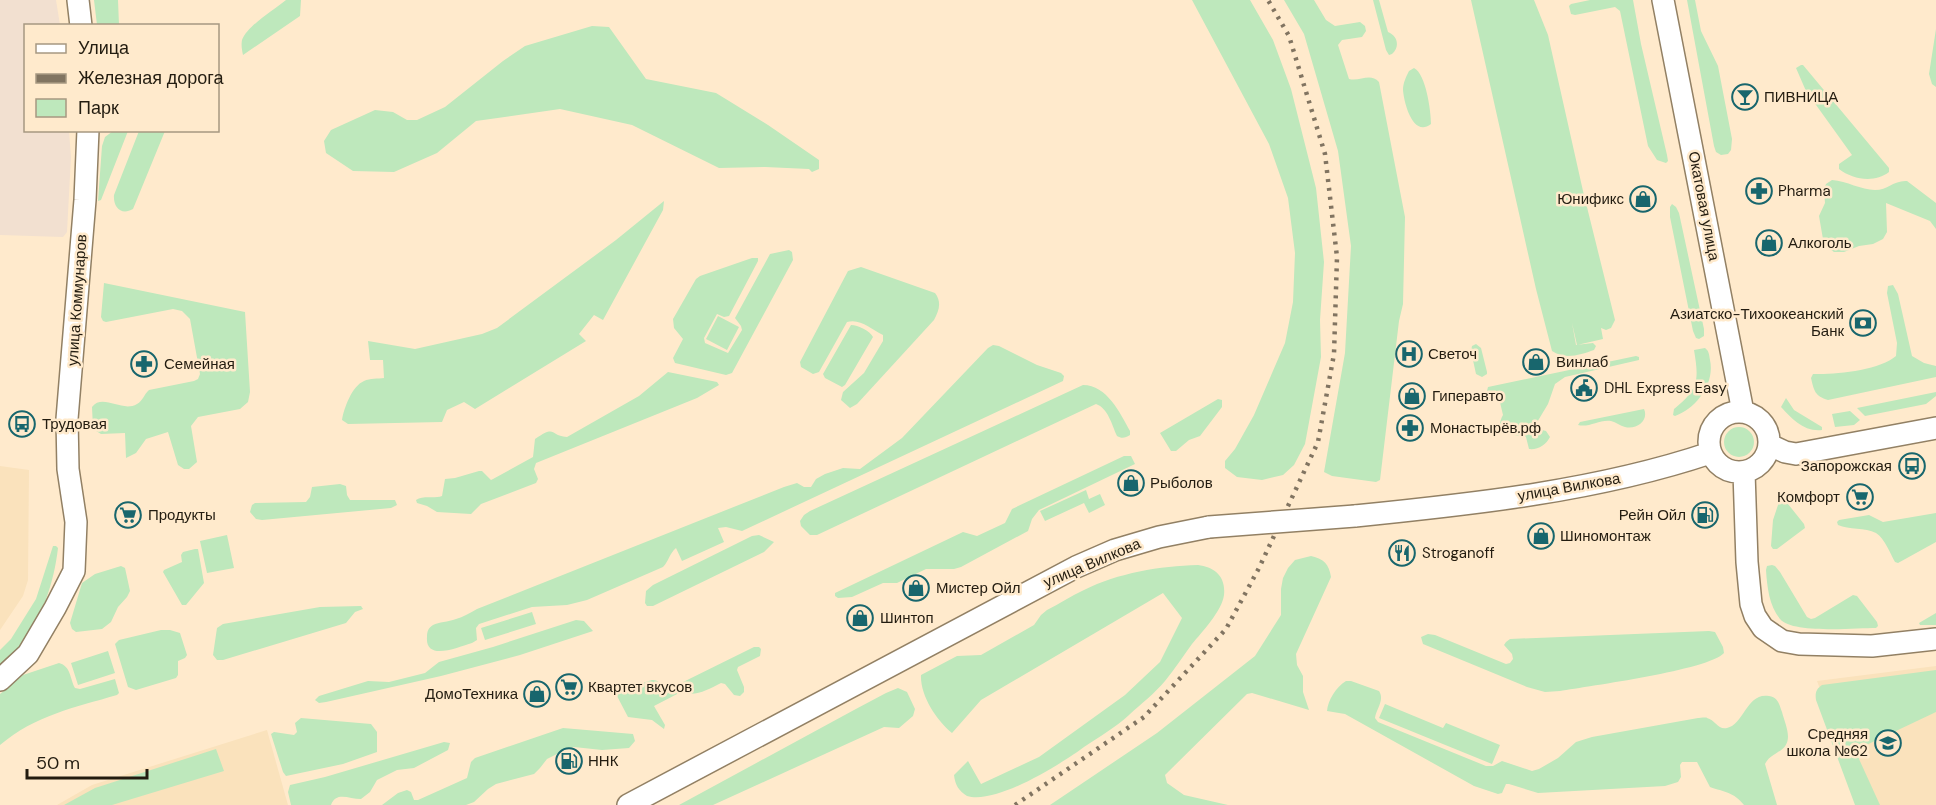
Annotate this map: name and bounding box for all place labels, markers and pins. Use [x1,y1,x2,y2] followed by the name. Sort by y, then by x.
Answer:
[1730,82,1760,112] bar icon: ПИВНИЦА
[1764,87,1838,107] place label: ПИВНИЦА
[1744,176,1774,206] pharmacy icon: Pharma
[1778,181,1831,201] place label: Pharma
[1628,184,1658,214] shop icon: Юнификс
[1557,189,1624,209] place label: Юнификс
[1754,228,1784,258] shop icon: Алкоголь
[1788,233,1852,253] place label: Алкоголь
[1670,304,1844,341] place label: Азиатско-Тихоокеанский Банк
[1848,308,1878,338] bank icon: Азиатско-Тихоокеанский Банк
[1394,339,1424,369] hospital icon: Светоч
[1428,344,1477,364] place label: Светоч
[1521,347,1551,377] shop icon: Винлаб
[129,349,159,379] pharmacy icon: Семейная
[1556,352,1608,372] place label: Винлаб
[164,354,235,374] place label: Семейная
[1569,373,1599,403] public building icon: DHL Express Easy
[1604,378,1727,398] place label: DHL Express Easy
[1397,381,1427,411] shop icon: Гиперавто
[1432,386,1504,406] place label: Гиперавто
[7,409,37,439] bus stop icon: Трудовая
[1395,413,1425,443] pharmacy icon: Монастырёв.рф
[42,414,107,434] place label: Трудовая
[1430,418,1541,438] place label: Монастырёв.рф
[1897,451,1927,481] bus stop icon: Запорожская
[1801,456,1892,476] place label: Запорожская
[1116,468,1146,498] shop icon: Рыболов
[1150,473,1213,493] place label: Рыболов
[1845,482,1875,512] supermarket icon: Комфорт
[1777,487,1840,507] place label: Комфорт
[113,500,143,530] supermarket icon: Продукты
[1690,500,1720,530] fuel station icon: Рейн Ойл
[148,505,216,525] place label: Продукты
[1619,505,1686,525] place label: Рейн Ойл
[1526,521,1556,551] shop icon: Шиномонтаж
[1560,526,1651,546] place label: Шиномонтаж
[1387,538,1417,568] restaurant icon: Stroganoff
[1422,543,1495,563] place label: Stroganoff
[901,573,931,603] shop icon: Мистер Ойл
[936,578,1021,598] place label: Мистер Ойл
[845,603,875,633] shop icon: Шинтоп
[880,608,934,628] place label: Шинтоп
[554,672,584,702] supermarket icon: Квартет вкусов
[588,677,692,697] place label: Квартет вкусов
[522,679,552,709] shop icon: ДомоТехника
[425,684,519,704] place label: ДомоТехника
[1786,724,1868,761] place label: Средняя школа №62
[1873,728,1903,758] school or university icon: Средняя школа №62
[554,746,584,776] fuel station icon: ННК
[588,751,619,771] place label: ННК

